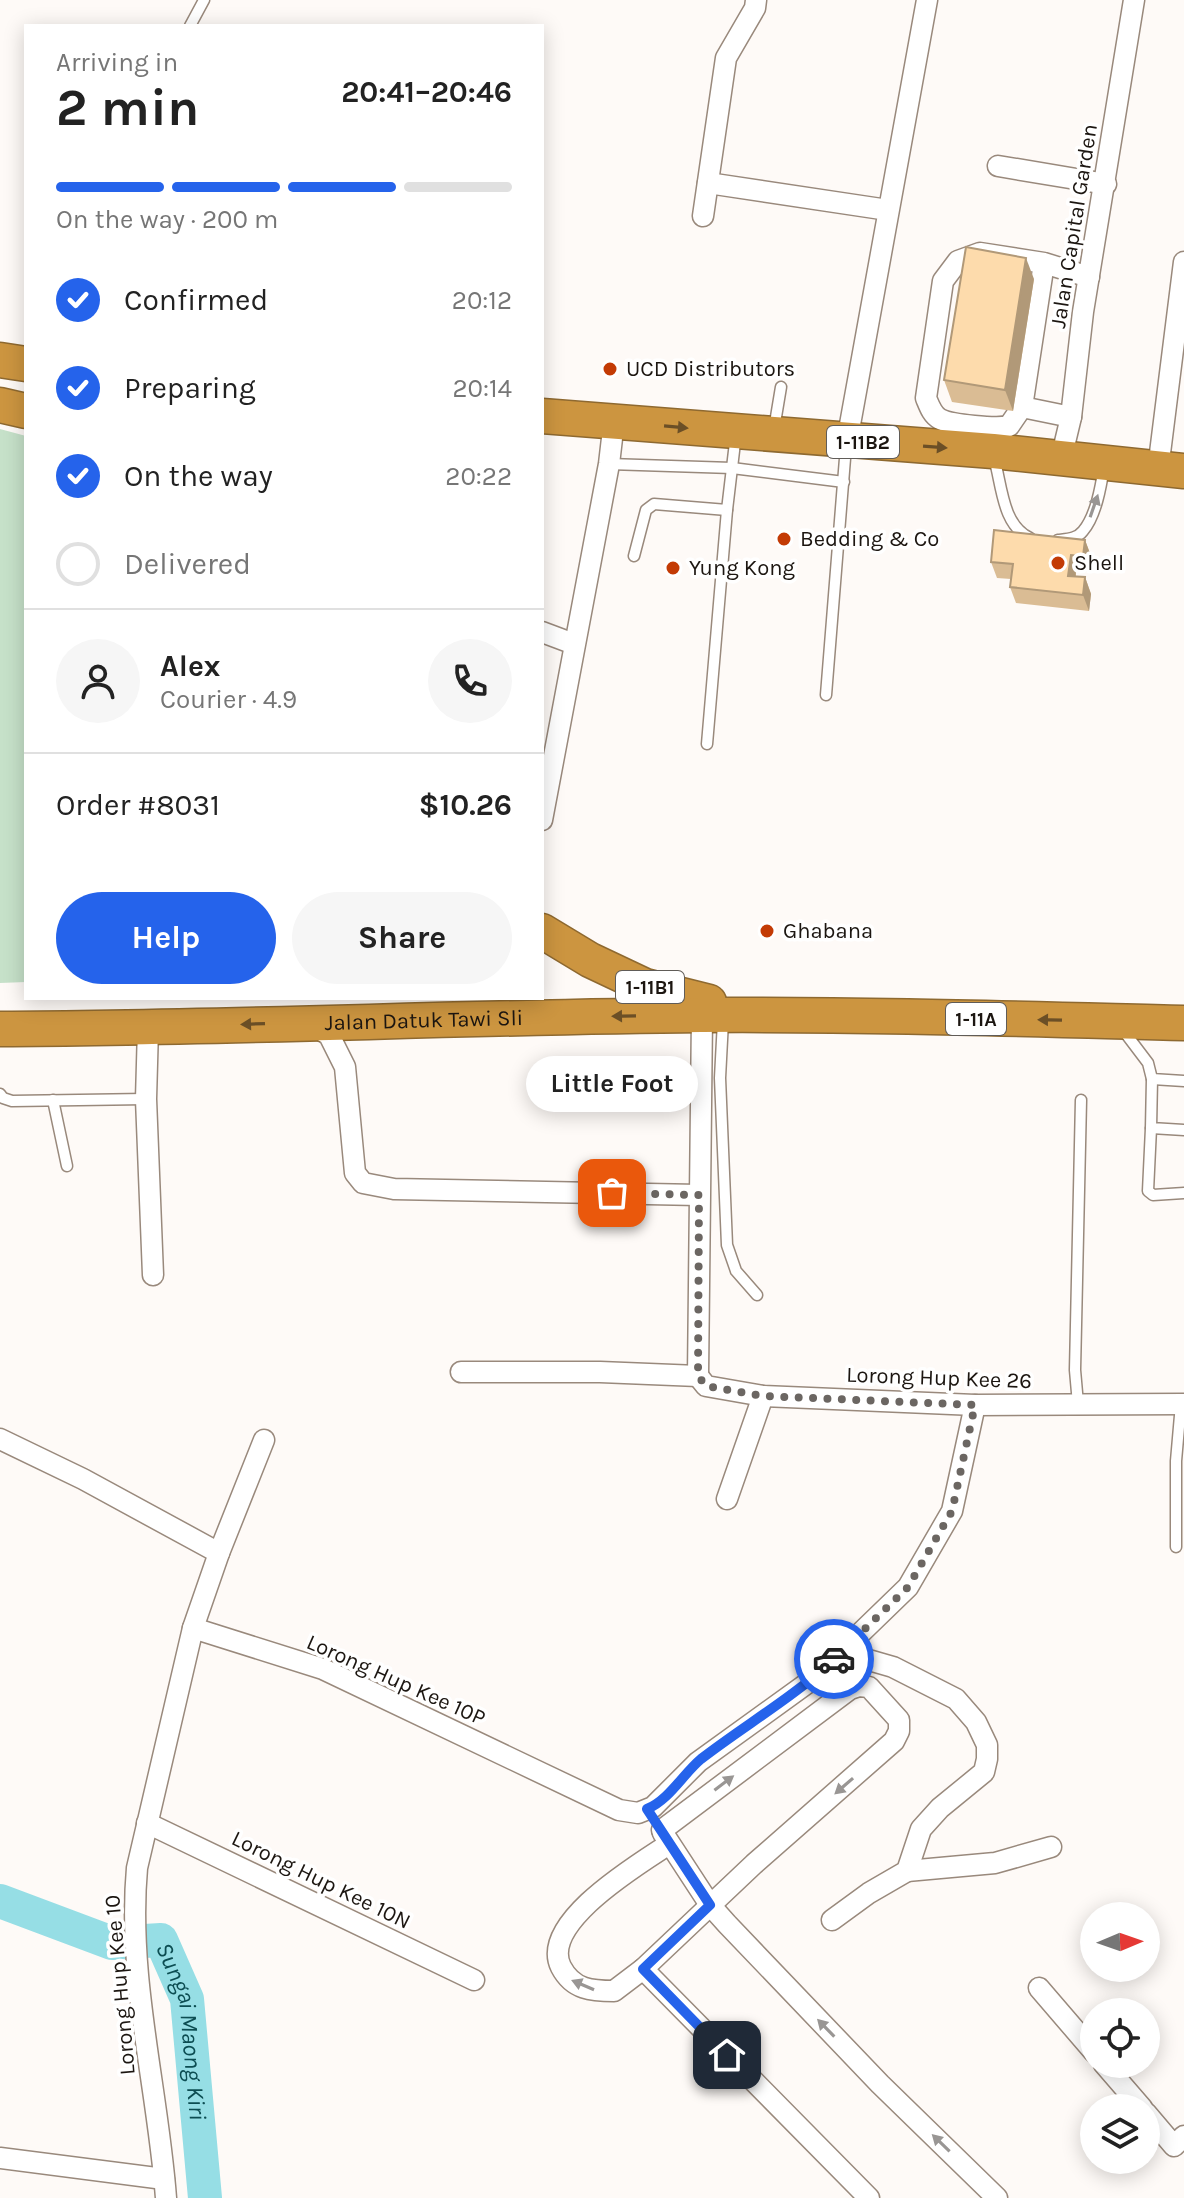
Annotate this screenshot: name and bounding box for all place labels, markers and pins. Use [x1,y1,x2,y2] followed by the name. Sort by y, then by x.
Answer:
[626,356,795,382] place label: UCD Distributors
[601,360,619,378] marker: UCD Distributors
[800,526,939,552] place label: Bedding & Co
[775,530,793,548] marker: Bedding & Co
[1074,550,1124,576] place label: Shell
[1049,554,1067,572] marker: Shell
[689,555,795,581] place label: Yung Kong
[664,559,682,577] marker: Yung Kong
[783,918,873,944] place label: Ghabana
[758,922,776,940] marker: Ghabana
[526,1057,698,1113] callout: Little Foot
[578,1159,646,1227] pin
[693,2021,761,2089] pin

